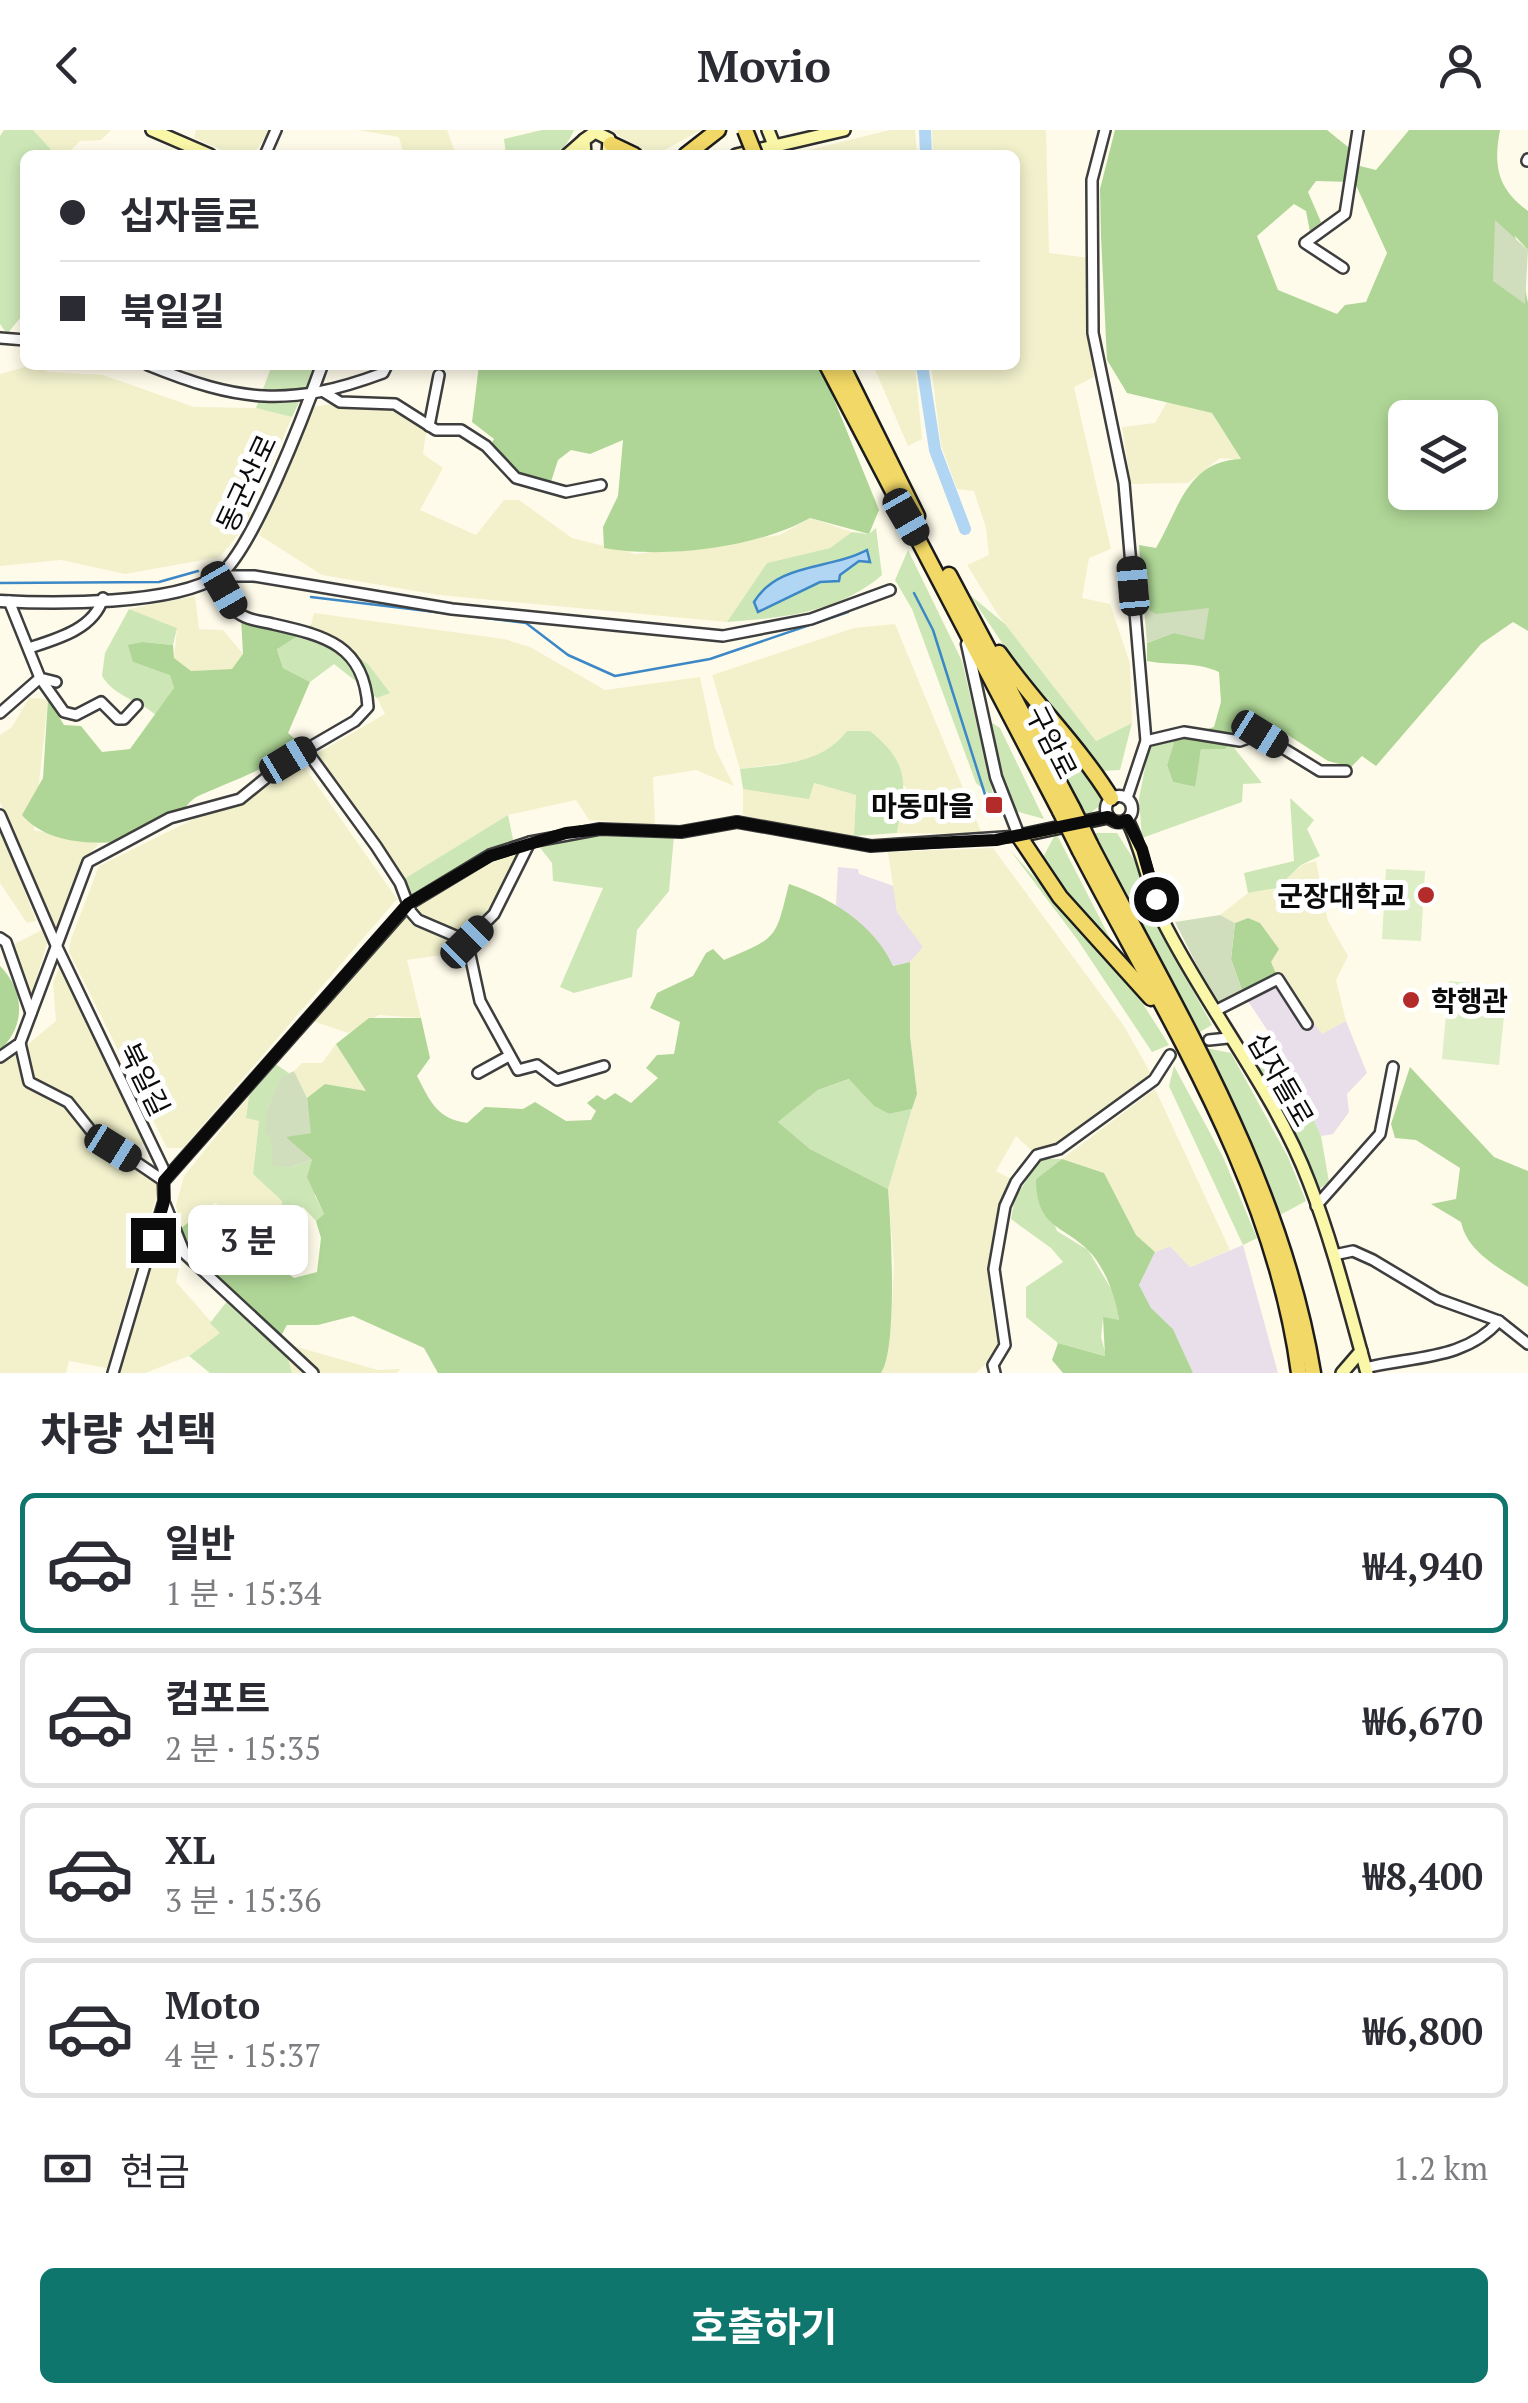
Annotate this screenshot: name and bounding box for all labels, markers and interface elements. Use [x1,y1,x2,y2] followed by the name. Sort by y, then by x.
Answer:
[697,35,831,95] text: Movio
[40,38,95,93] icon: back
[1433,38,1488,93] icon: person
[120,190,260,240] text: 십자들로
[120,286,225,336] text: 북일길
[1388,400,1498,510] map controls
[1388,400,1498,510] button: layers
[207,428,285,538] street label: 동군산로
[878,484,934,550] car
[1115,555,1151,617] car
[196,557,252,623] car
[1018,699,1086,785] street label: 구암로
[1227,705,1293,763] car
[255,732,321,788] car
[871,787,974,824] place label: 마동마을
[983,794,1005,816] marker: 마동마을
[1134,877,1179,922] route start
[1277,877,1406,914] place label: 군장대학교
[1415,884,1437,906] marker: 군장대학교
[435,910,499,974] car
[1431,982,1508,1019] place label: 학행관
[1400,989,1422,1011] marker: 학행관
[1239,1025,1323,1133] street label: 십자들로
[111,1036,179,1122] street label: 북일길
[80,1119,146,1177] car
[188,1205,308,1275] callout: 3 분
[131,1218,176,1263] route end
[220,1219,276,1261] text: 3 분
[40,1403,218,1463] text: 차량 선택
[45,1518,135,1608] icon: car
[165,1518,235,1568] text: 일반
[1363,1541,1483,1591] text: ₩4,940
[165,1572,321,1614] text: 1 분 · 15:34
[45,1673,135,1763] icon: car
[165,1673,270,1723] text: 컴포트
[1363,1696,1483,1746] text: ₩6,670
[165,1727,321,1769] text: 2 분 · 15:35
[165,1825,215,1875] text: XL
[45,1828,135,1918] icon: car
[1363,1851,1483,1901] text: ₩8,400
[165,1879,321,1921] text: 3 분 · 15:36
[165,1980,260,2030] text: Moto
[45,1983,135,2073] icon: car
[1363,2006,1483,2056] text: ₩6,800
[165,2034,321,2076] text: 4 분 · 15:37
[40,2141,95,2196] icon: cash
[120,2146,190,2196] text: 현금
[1393,2147,1488,2189] text: 1.2 km
[40,2268,1488,2383] button: 호출하기

